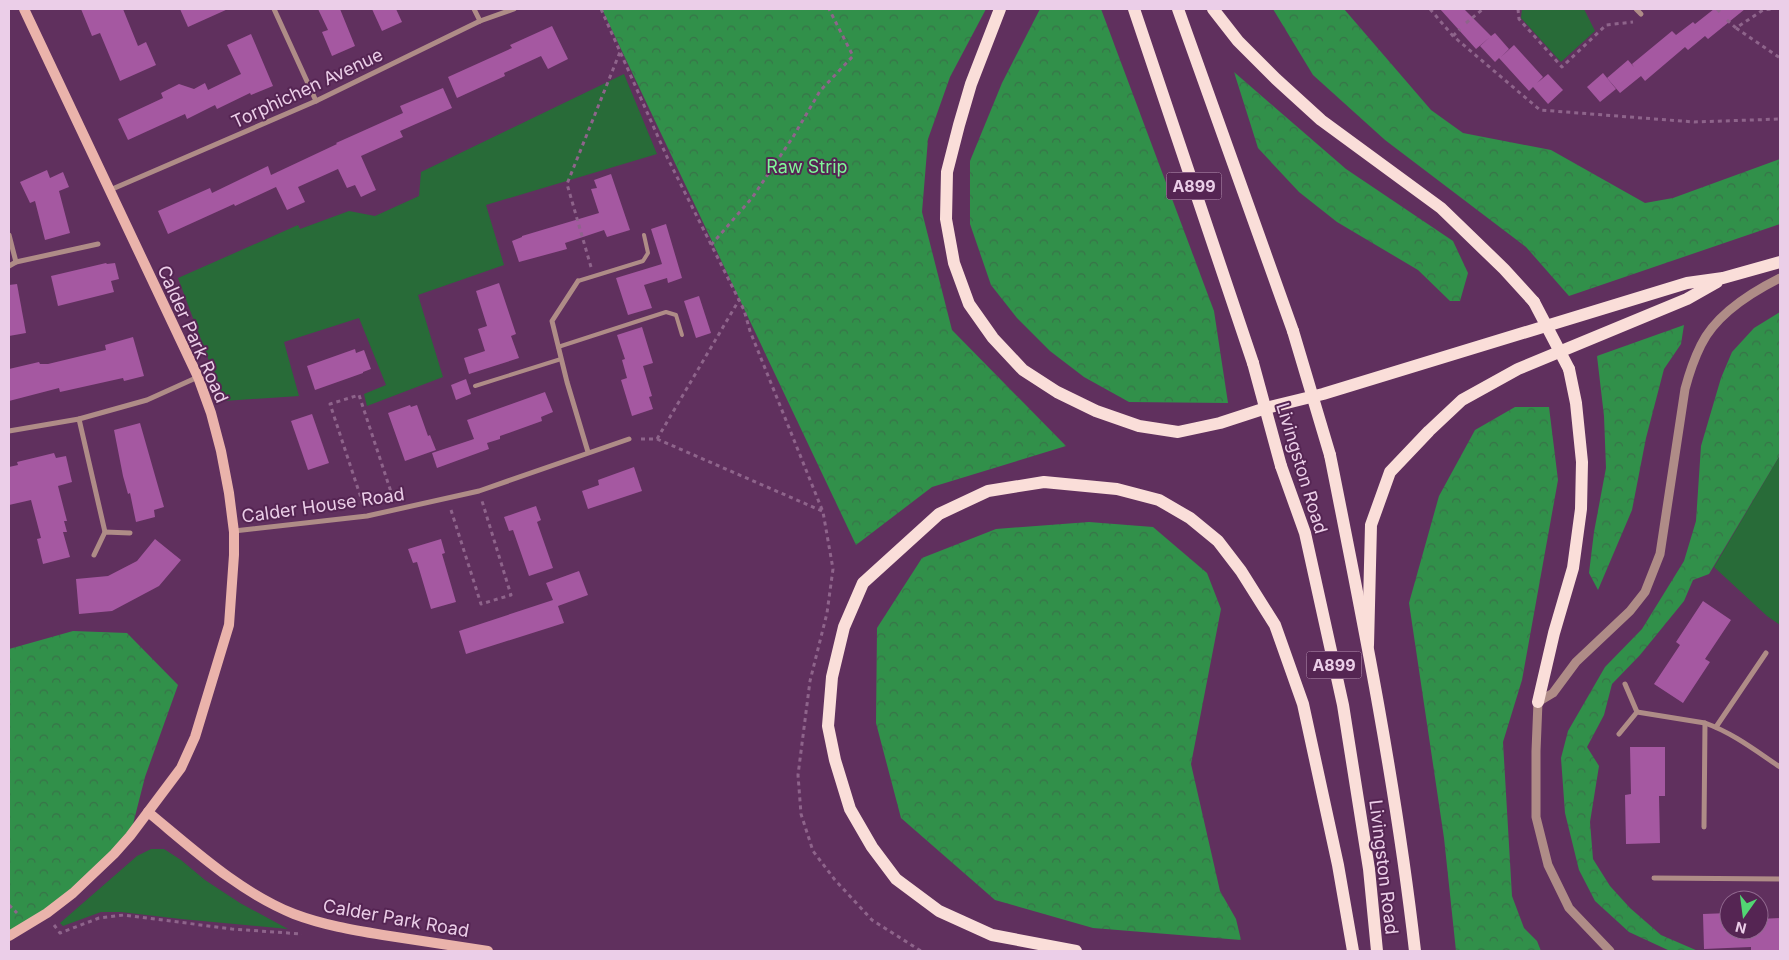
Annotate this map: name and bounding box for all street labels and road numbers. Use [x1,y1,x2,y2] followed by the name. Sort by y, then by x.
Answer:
[228,44,386,132] street label: Torphichen Avenue
[1166,172,1222,200] road number: A899
[153,262,233,406] street label: Calder Park Road
[1272,400,1332,536] street label: Livingston Road
[240,483,406,527] street label: Calder House Road
[1306,652,1362,678] road number: A899
[1365,798,1403,936] street label: Livingston Road
[321,895,471,941] street label: Calder Park Road

